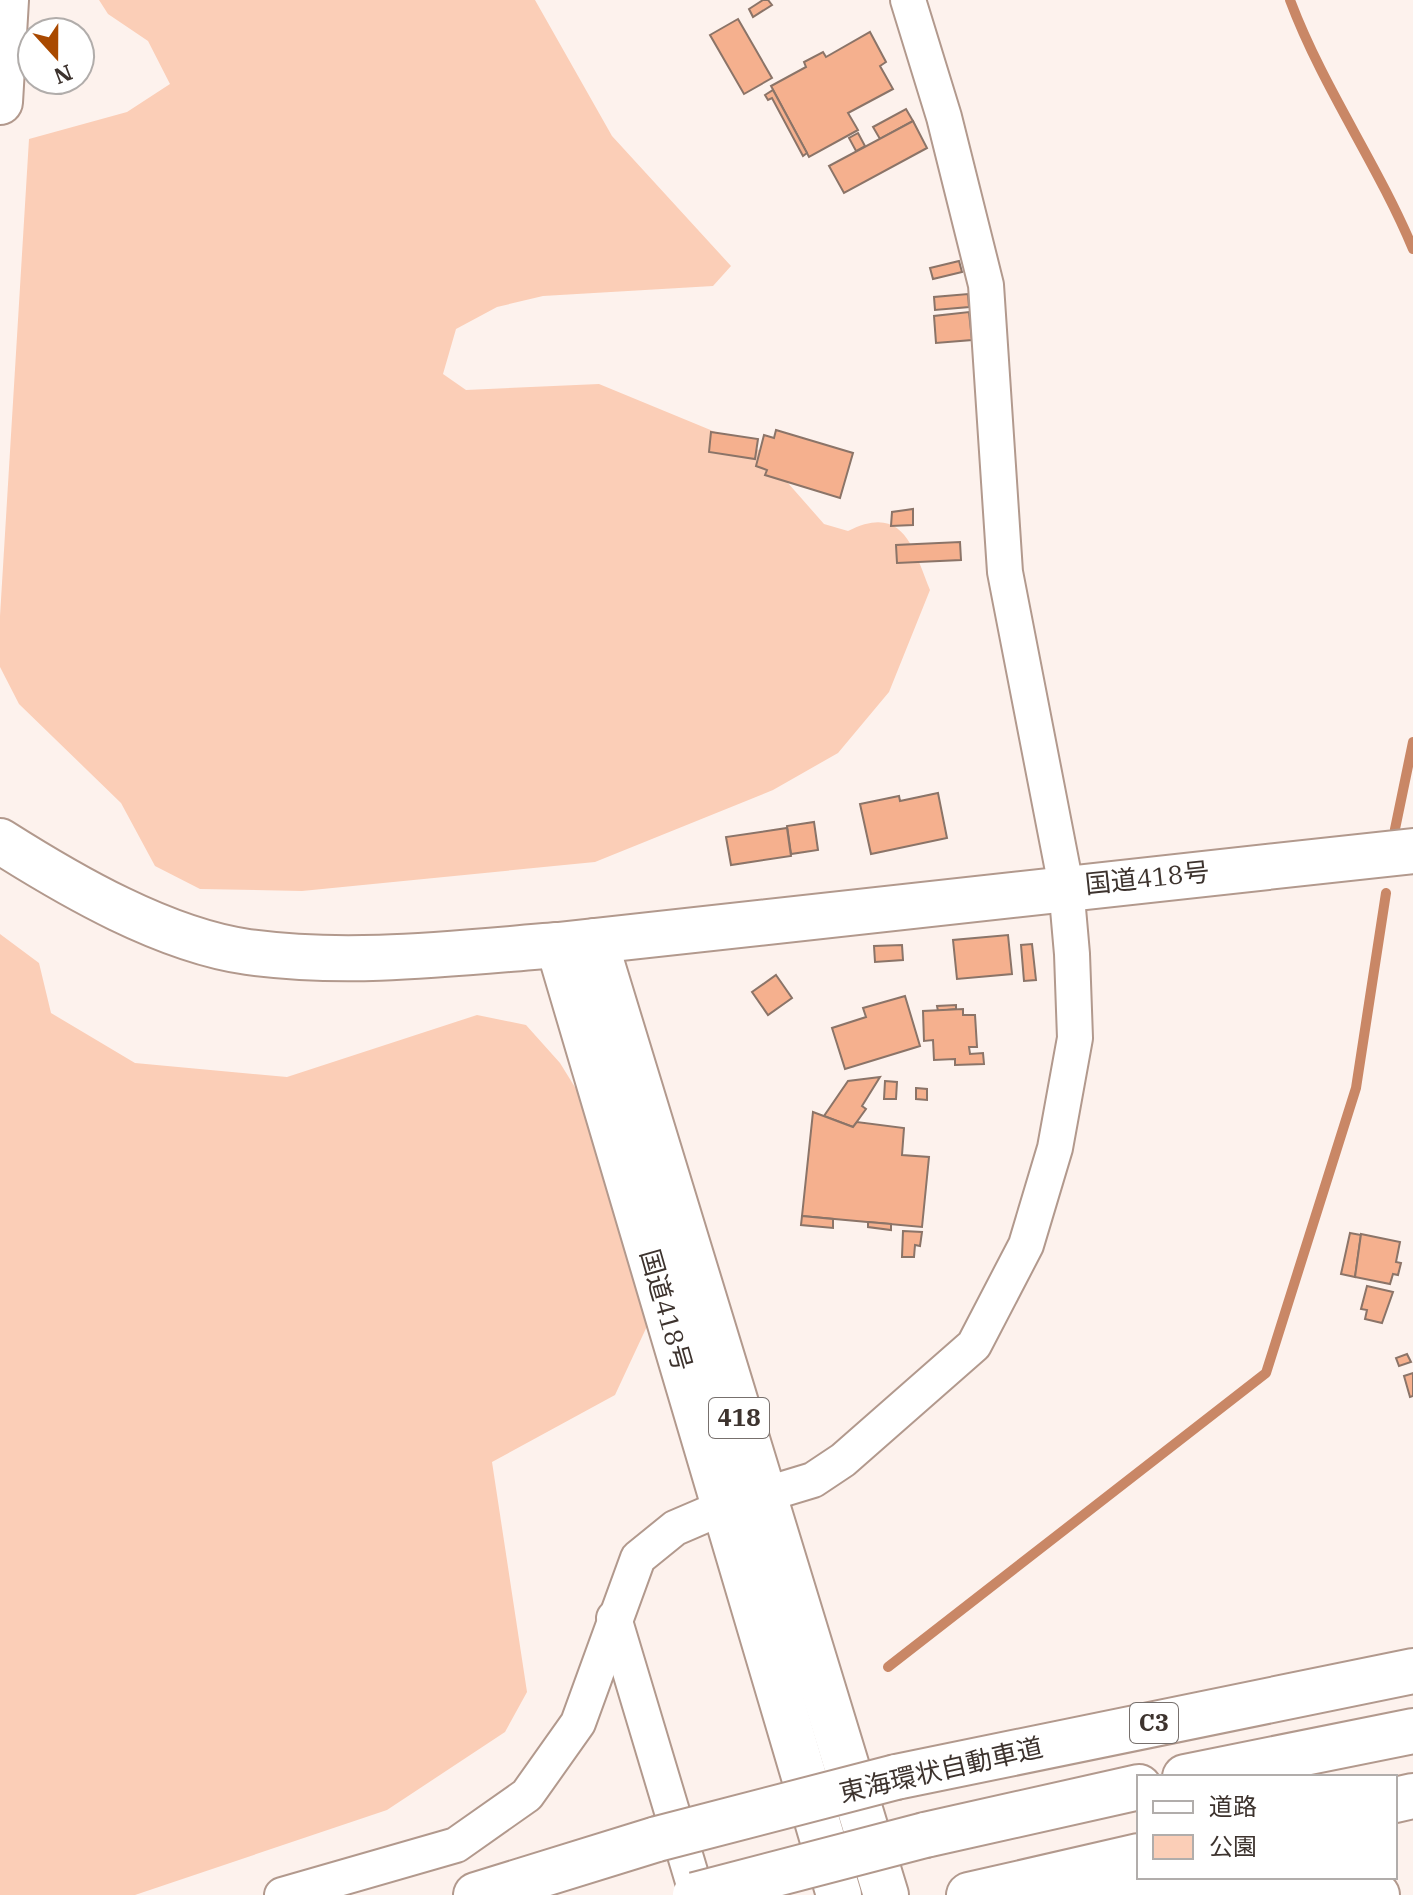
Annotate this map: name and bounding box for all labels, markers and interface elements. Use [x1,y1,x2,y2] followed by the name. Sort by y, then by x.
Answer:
[16,16,96,96] north arrow
[50,58,77,92] text: N
[1083,854,1211,900] street label: 国道418号
[633,1245,701,1374] street label: 国道418号
[709,1398,769,1438] road number: 418
[1130,1703,1178,1743] road number: C3
[836,1729,1046,1809] street label: 東海環状自動車道
[1137,1775,1397,1879] legend
[1209,1790,1257,1822] text: 道路
[1209,1830,1257,1862] text: 公園

